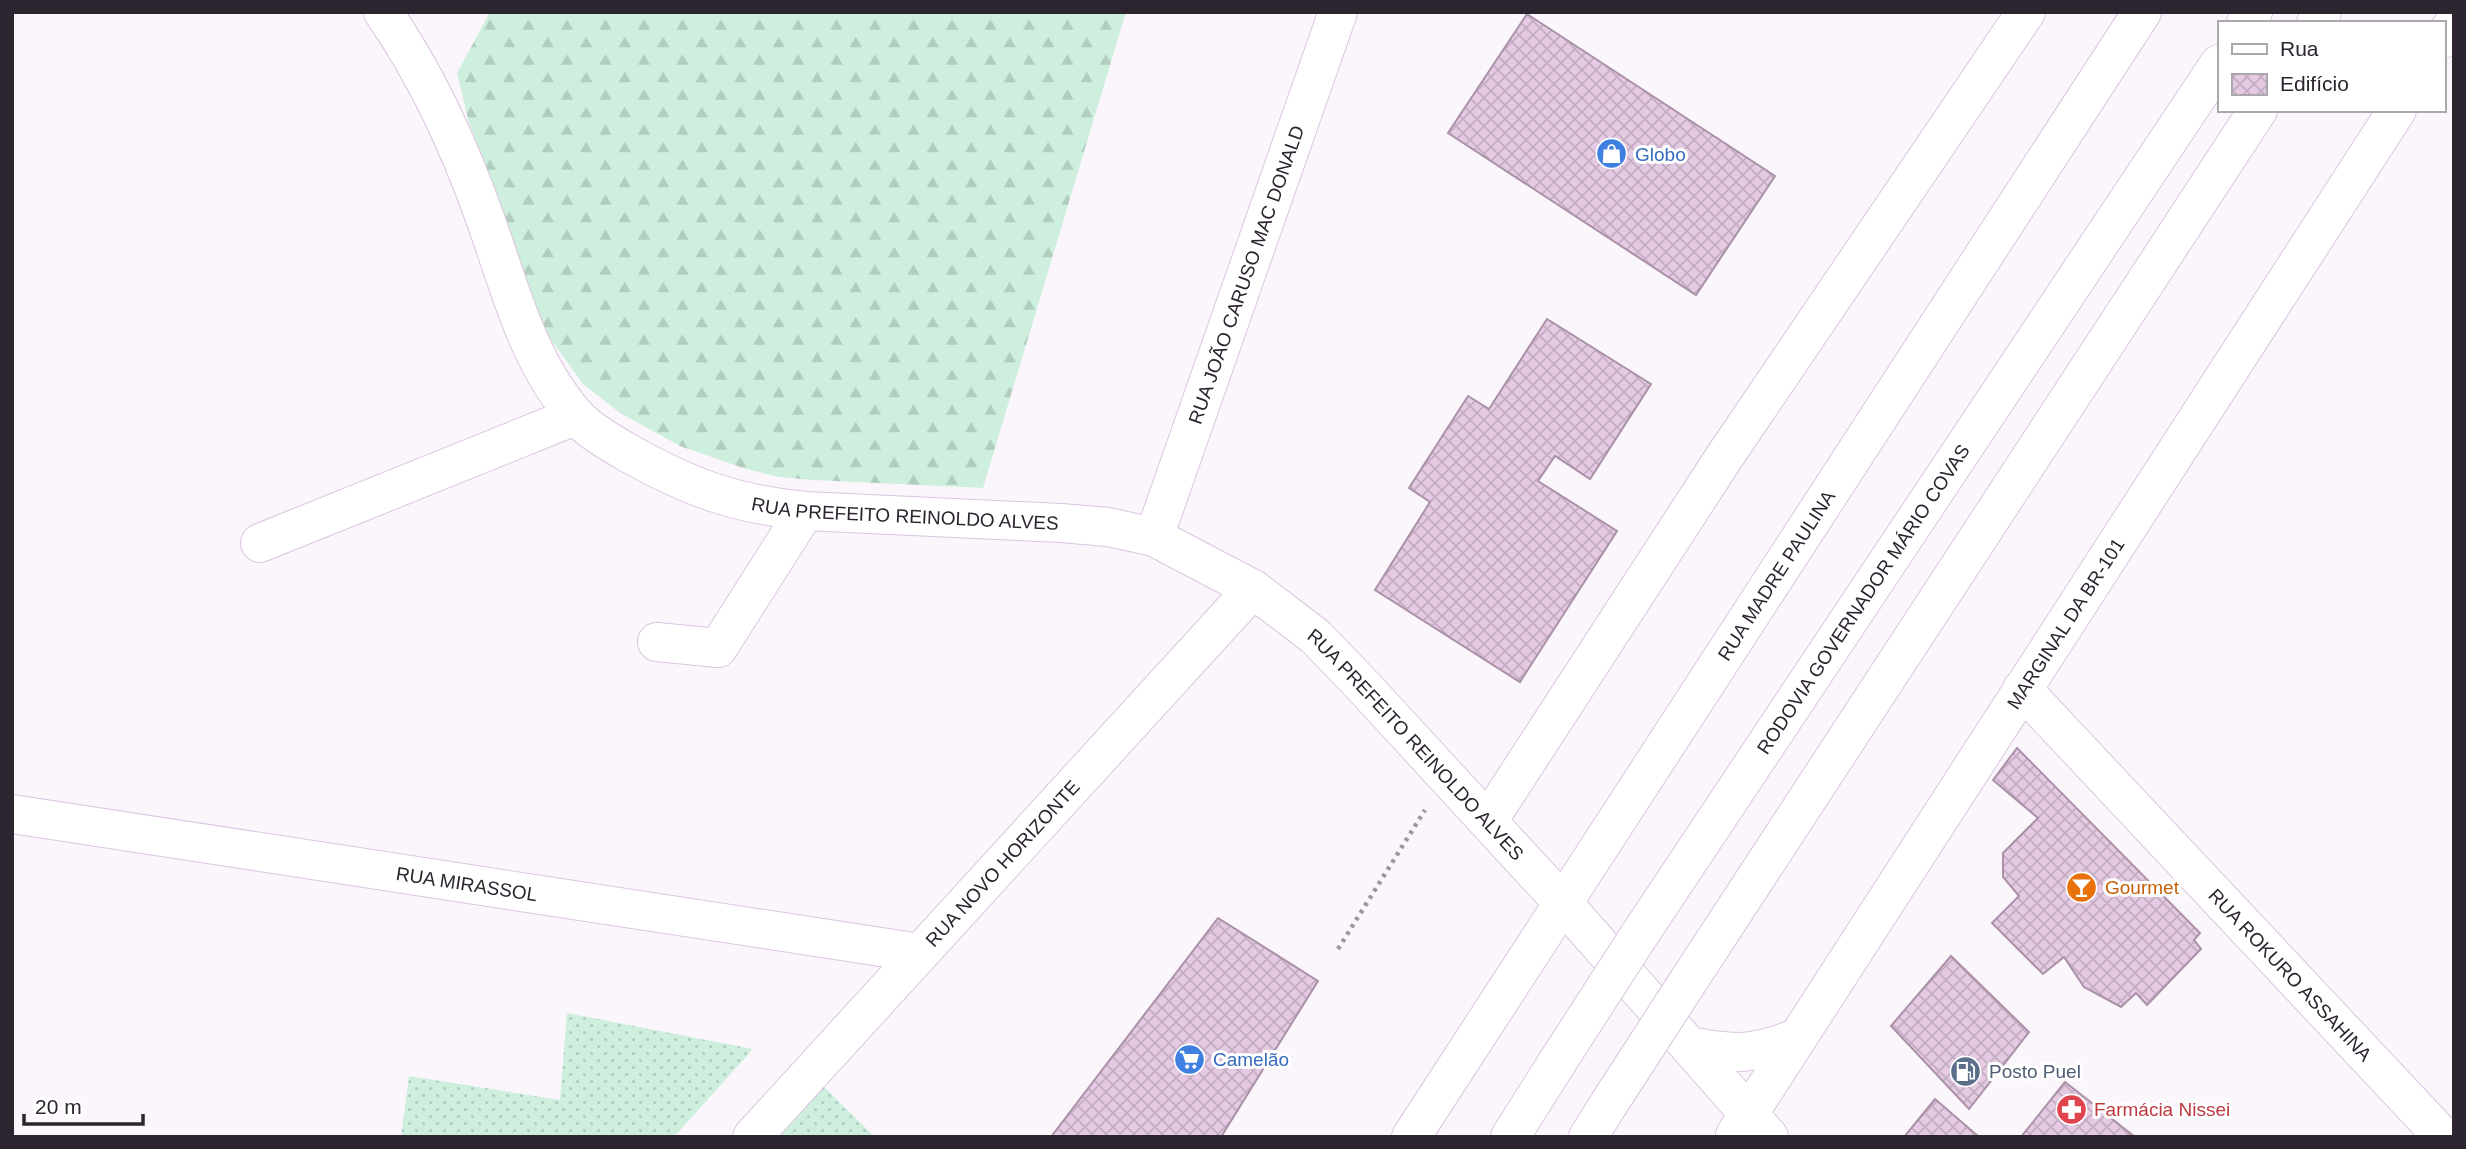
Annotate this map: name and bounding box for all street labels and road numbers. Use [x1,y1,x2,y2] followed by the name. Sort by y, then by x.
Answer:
[1184,123,1308,427] street label: RUA JOÃO CARUSO MAC DONALD
[1753,441,1974,758] street label: RODOVIA GOVERNADOR MÁRIO COVAS
[1714,486,1839,664] street label: RUA MADRE PAULINA
[750,493,1059,534] street label: RUA PREFEITO REINOLDO ALVES
[2003,534,2129,713] street label: MARGINAL DA BR-101
[1303,625,1528,865] street label: RUA PREFEITO REINOLDO ALVES
[922,776,1084,951] street label: RUA NOVO HORIZONTE
[395,863,539,905] street label: RUA MIRASSOL
[2204,885,2376,1066] street label: RUA ROKURO ASSAHINA

